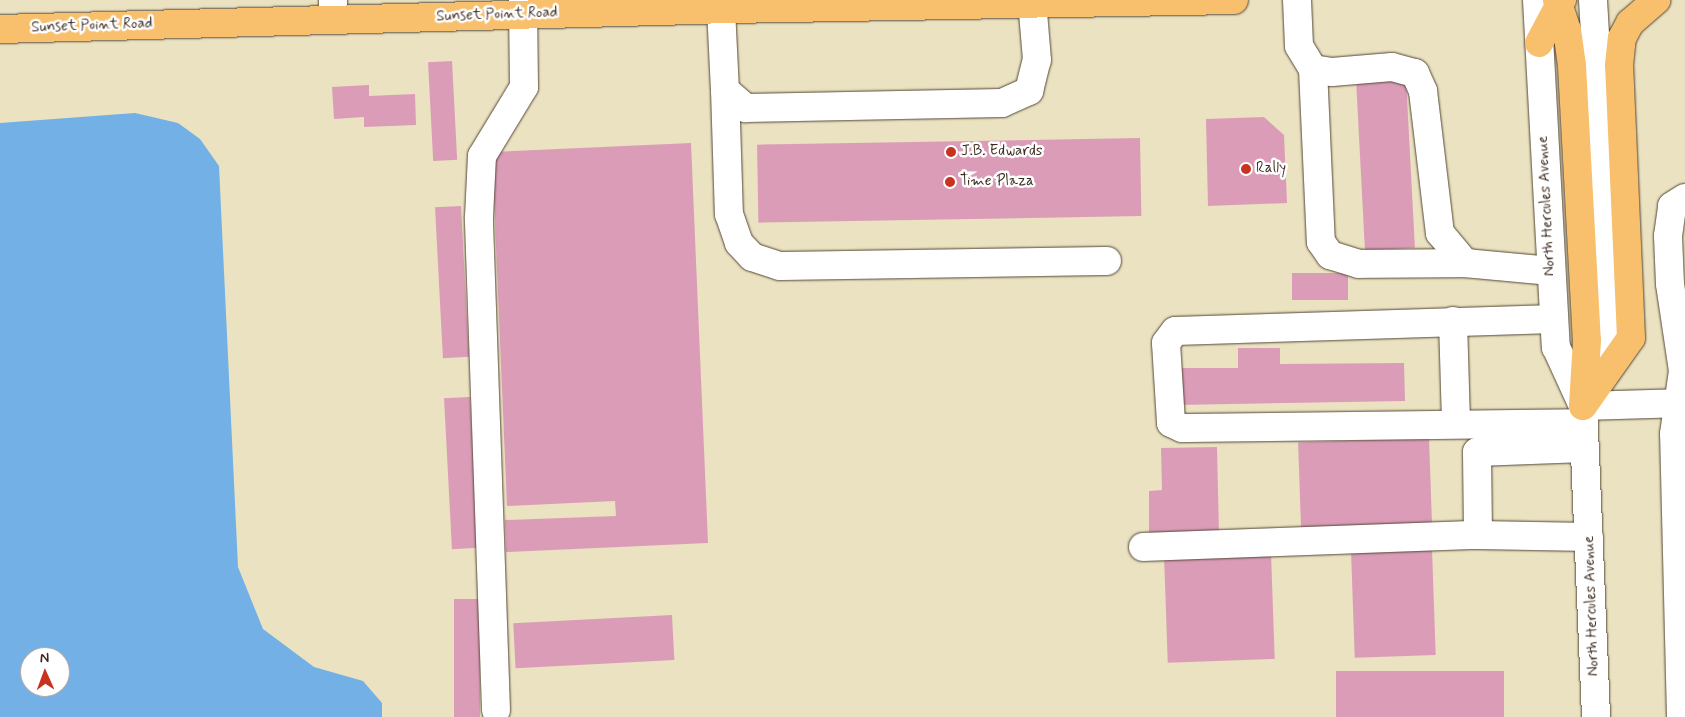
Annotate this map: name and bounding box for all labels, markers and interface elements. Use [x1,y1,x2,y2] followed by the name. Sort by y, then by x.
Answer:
[439,4,555,26] street label: Sunset Point Road
[34,15,150,37] street label: Sunset Point Road
[1534,135,1560,277] street label: North Hercules Avenue
[961,143,1043,161] place label: J.B. Edwards
[945,146,957,158] marker: J.B. Edwards
[1256,160,1286,178] place label: Rally
[1240,163,1252,175] marker: Rally
[960,173,1031,191] place label: Time Plaza
[944,176,956,188] marker: Time Plaza
[1581,535,1603,677] street label: North Hercules Avenue
[20,647,70,697] north arrow
[40,649,49,667] text: N

